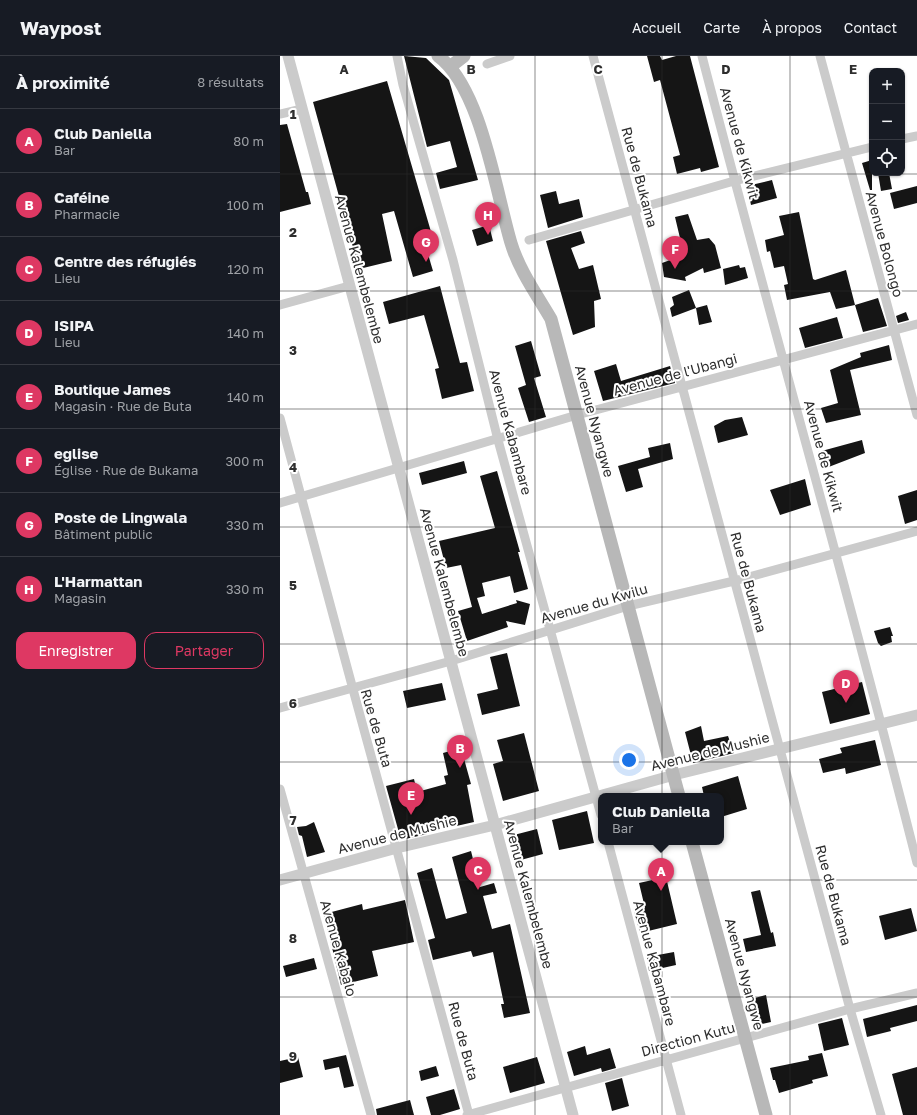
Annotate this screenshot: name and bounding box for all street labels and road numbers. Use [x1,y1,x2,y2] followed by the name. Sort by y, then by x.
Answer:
[717,85,763,201] street label: Avenue de Kikwit
[618,125,662,229] street label: Rue de Bukama
[863,189,907,299] street label: Avenue Bolongo
[332,193,388,345] street label: Avenue Kalembelembe
[611,349,739,399] street label: Avenue de l'Ubangi
[572,363,618,479] street label: Avenue Nyangwe
[486,367,536,497] street label: Avenue Kabambare
[801,398,847,514] street label: Avenue de Kikwit
[417,506,473,658] street label: Avenue Kalembelembe
[727,530,771,634] street label: Rue de Bukama
[538,580,650,626] street label: Avenue du Kwilu
[358,687,396,769] street label: Rue de Buta
[649,728,771,774] street label: Avenue de Mushie
[336,811,458,857] street label: Avenue de Mushie
[501,818,557,970] street label: Avenue Kalembelembe
[812,843,856,947] street label: Rue de Bukama
[317,898,361,998] street label: Avenue Kabalo
[630,898,680,1028] street label: Avenue Kabambare
[722,916,768,1032] street label: Avenue Nyangwe
[445,1000,483,1082] street label: Rue de Buta
[639,1018,737,1060] street label: Direction Kutu

